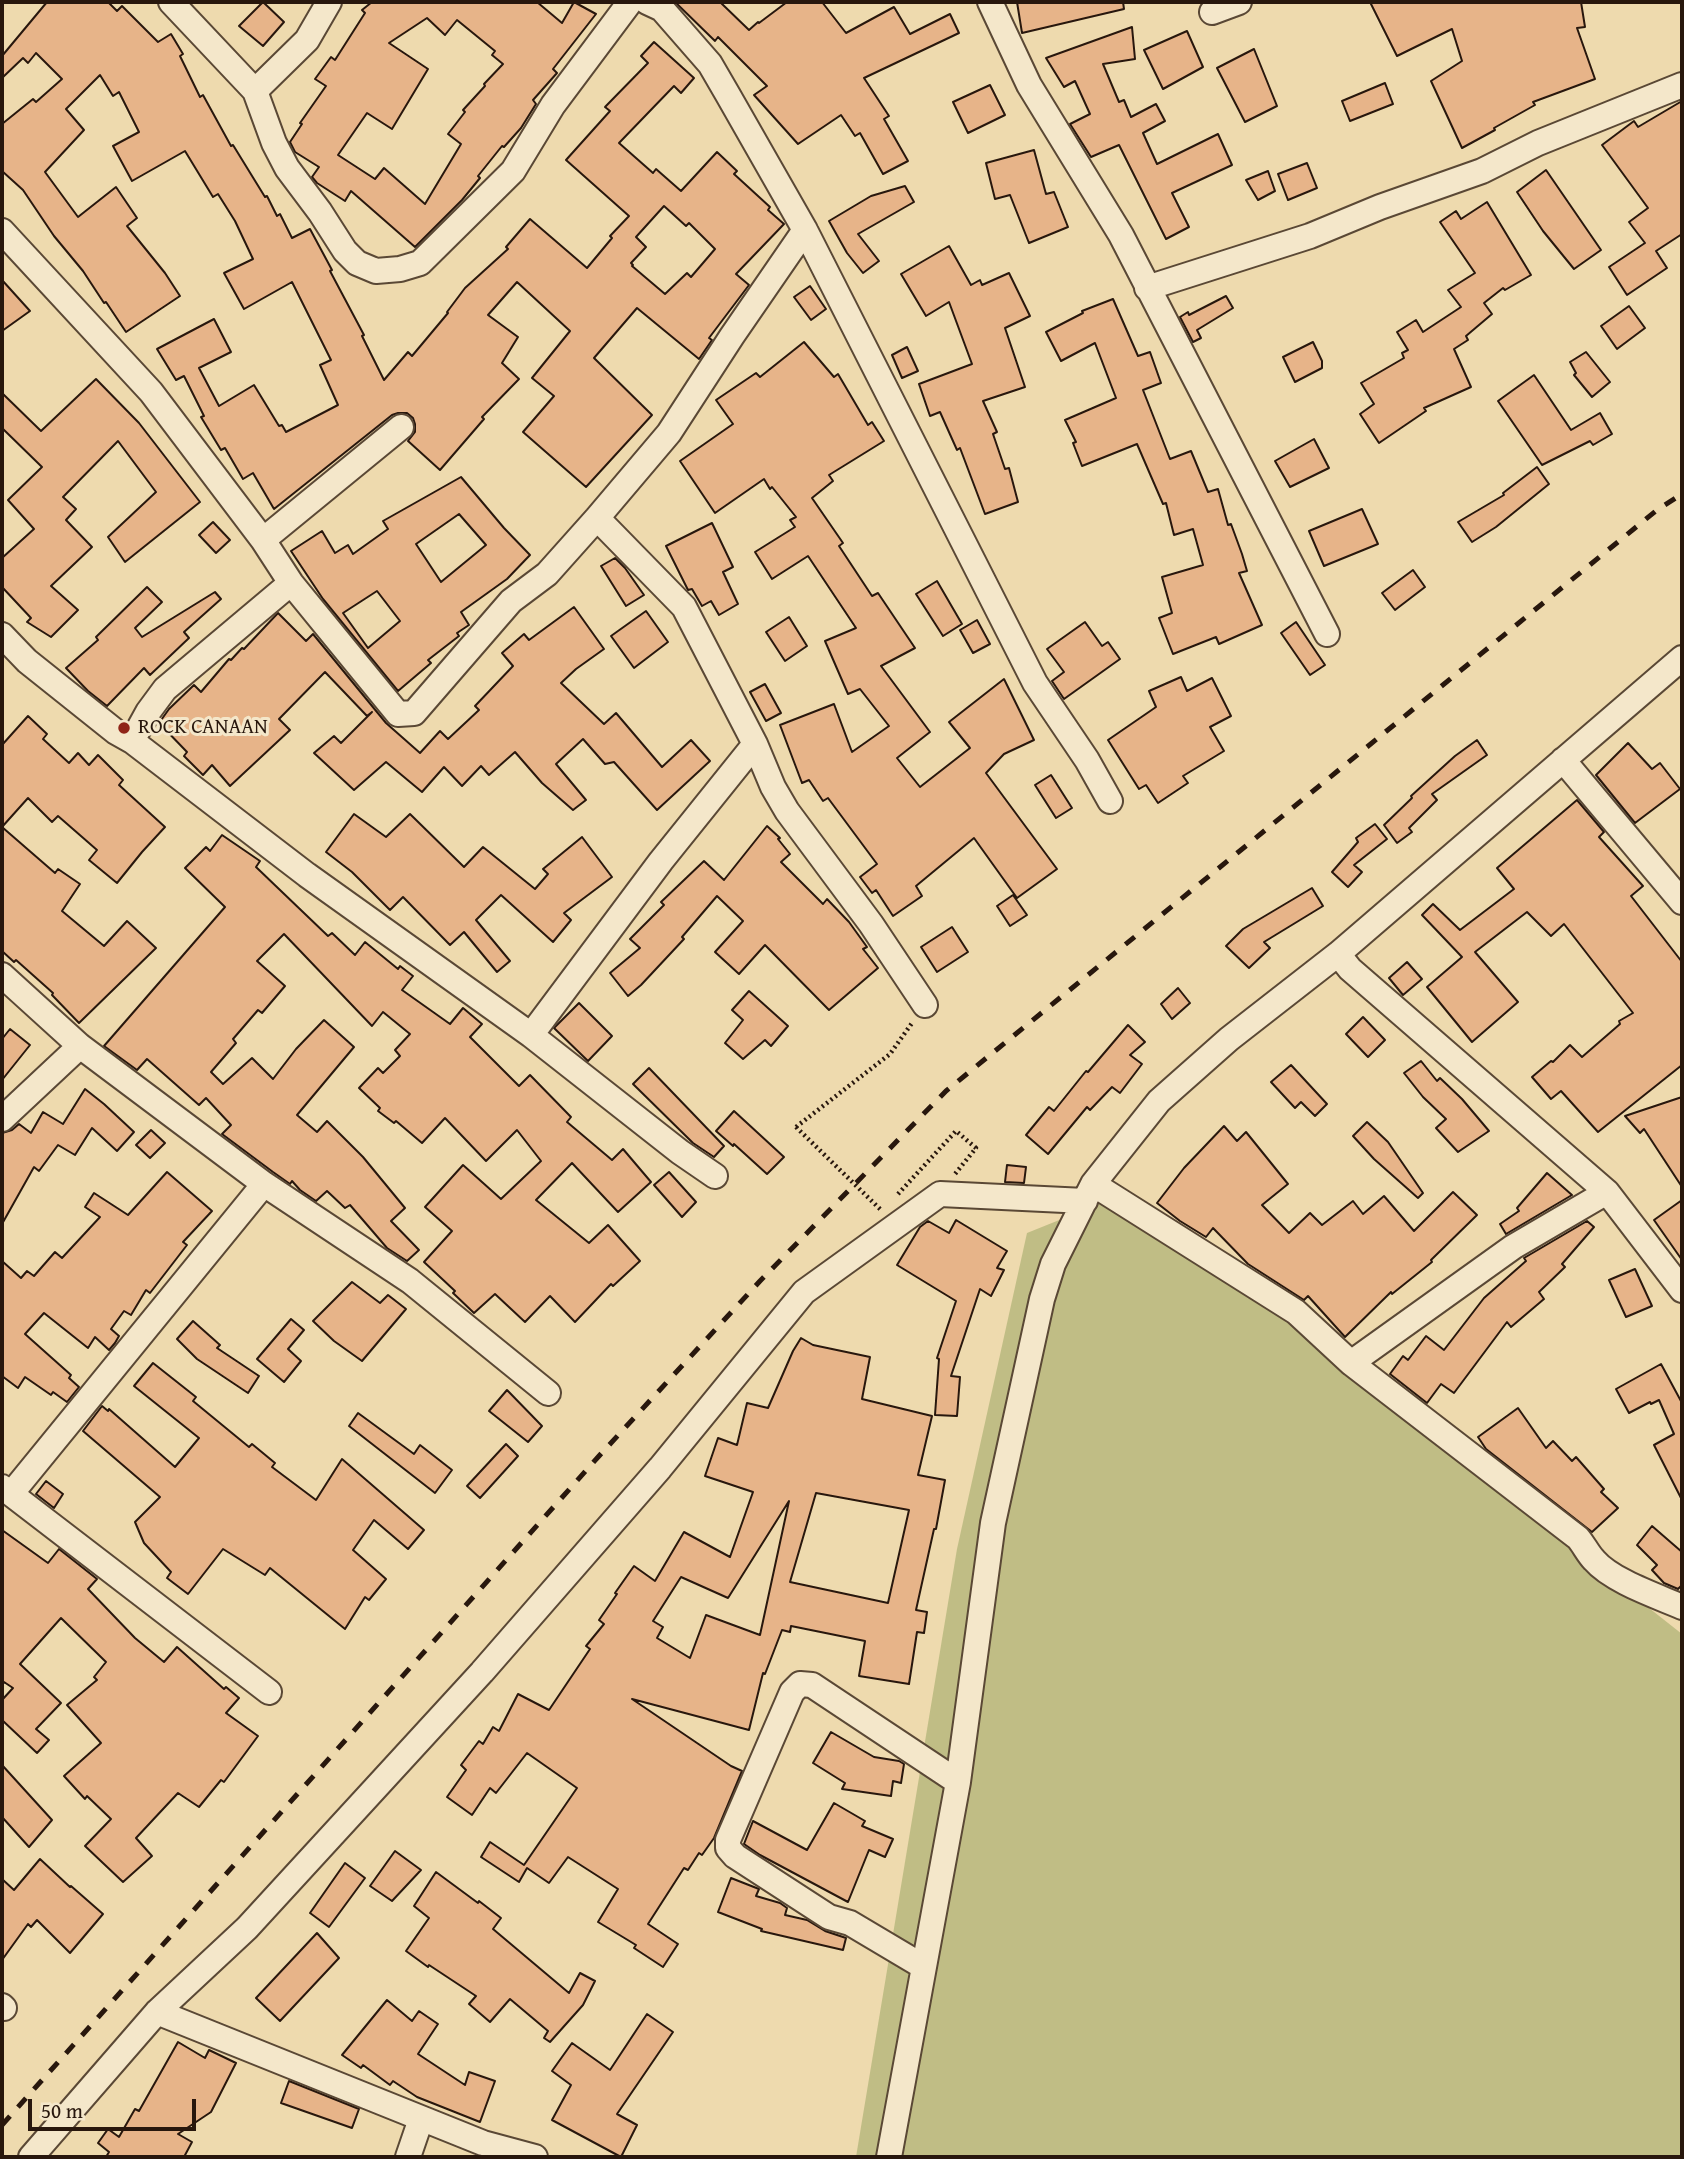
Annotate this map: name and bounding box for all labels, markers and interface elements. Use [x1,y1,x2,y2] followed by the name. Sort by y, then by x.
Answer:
[138,715,268,741] place label: ROCK CANAAN
[116,720,132,736] marker: ROCK CANAAN
[32,2086,200,2130] scale bar
[41,2095,83,2126] text: 50 m

